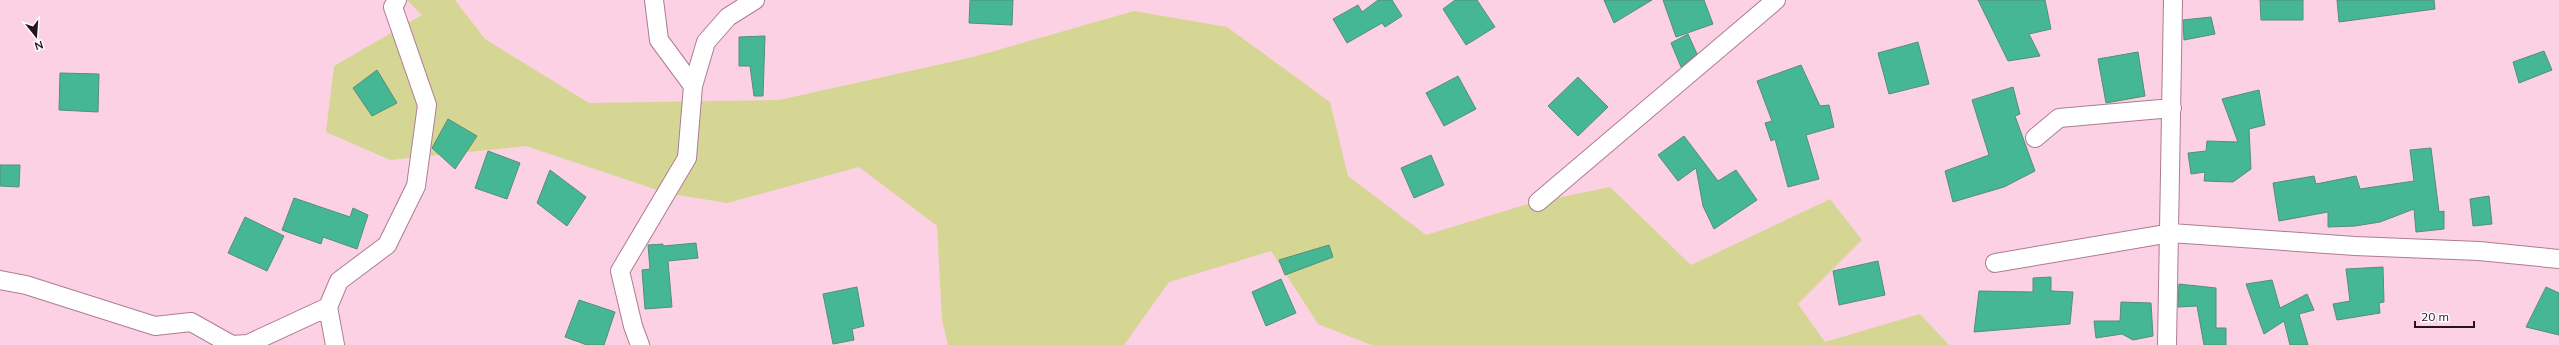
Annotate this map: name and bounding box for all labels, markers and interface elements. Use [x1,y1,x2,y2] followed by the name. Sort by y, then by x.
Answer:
[16,16,56,56] north arrow
[33,38,45,53] text: N
[2415,303,2474,329] scale bar
[2421,309,2449,324] text: 20 m

